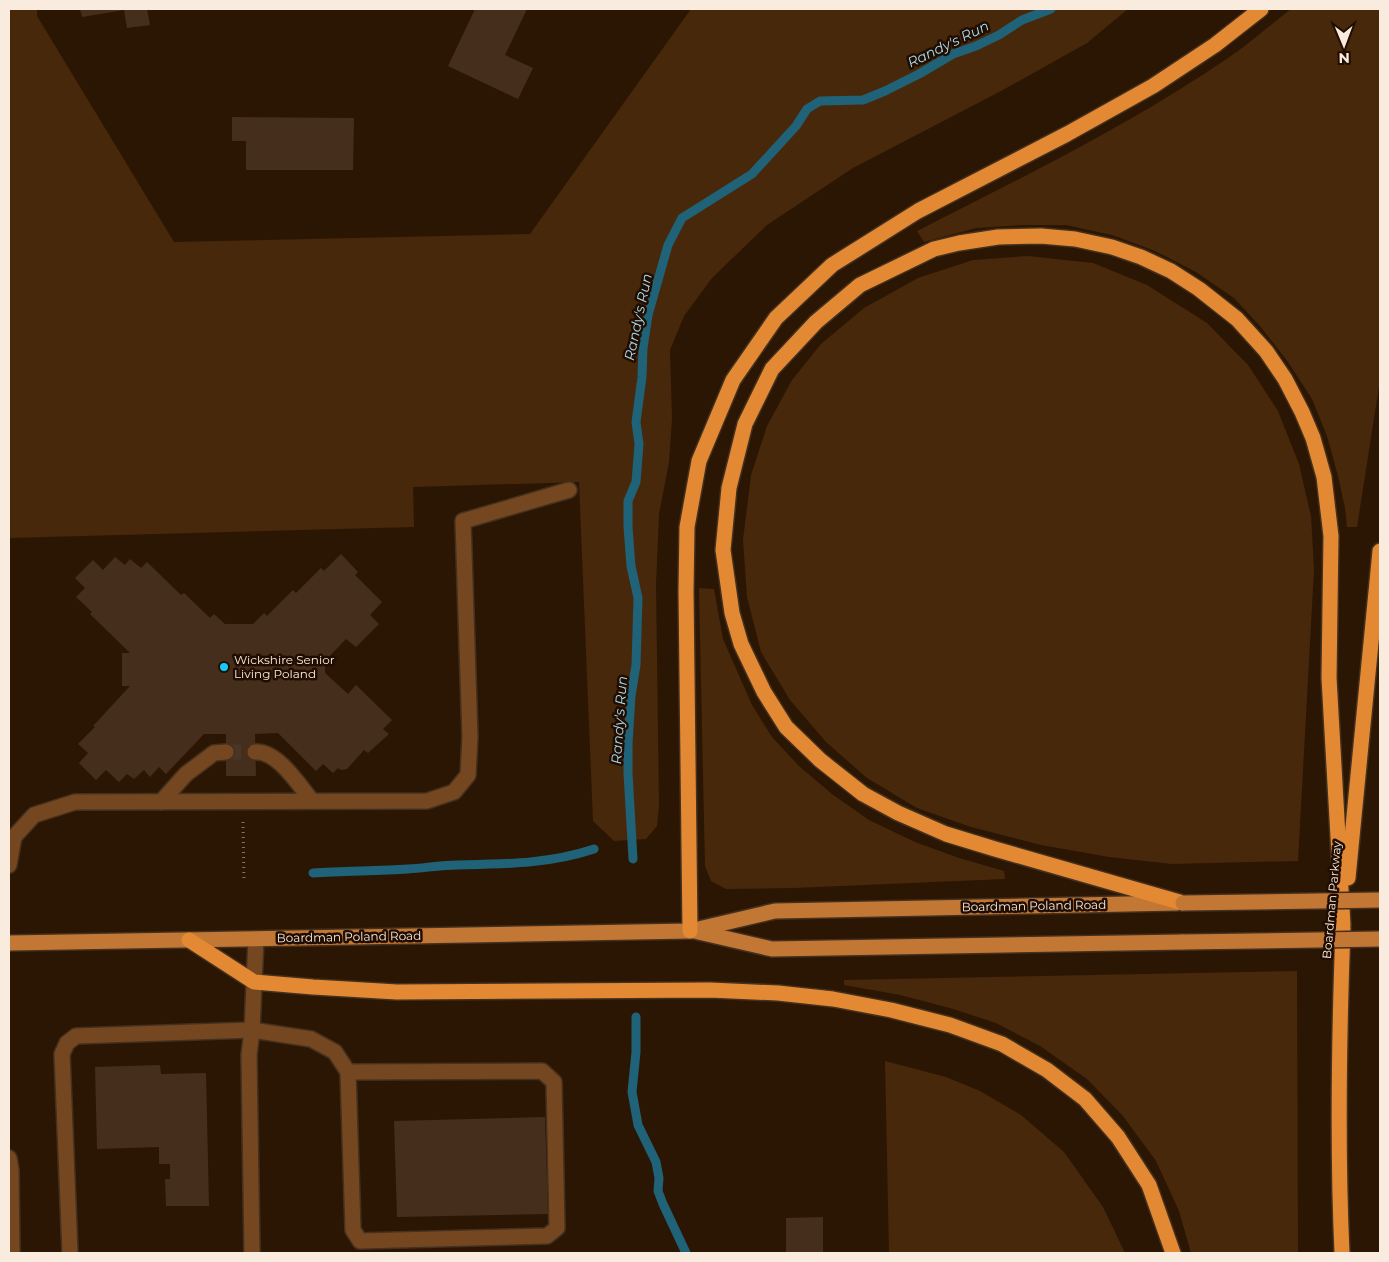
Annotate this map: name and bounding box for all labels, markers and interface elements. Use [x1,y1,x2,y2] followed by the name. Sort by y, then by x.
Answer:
[904,17,992,71] water label: Randy's Run
[1319,20,1369,70] north arrow
[1338,49,1350,67] text: N
[620,272,656,362] water label: Randy's Run
[234,652,335,681] place label: Wickshire Senior Living Poland
[218,661,230,673] marker: Wickshire Senior Living Poland
[607,675,631,765] water label: Randy's Run
[1319,840,1344,960] street label: Boardman Parkway
[962,897,1106,914] street label: Boardman Poland Road
[277,928,421,945] street label: Boardman Poland Road

